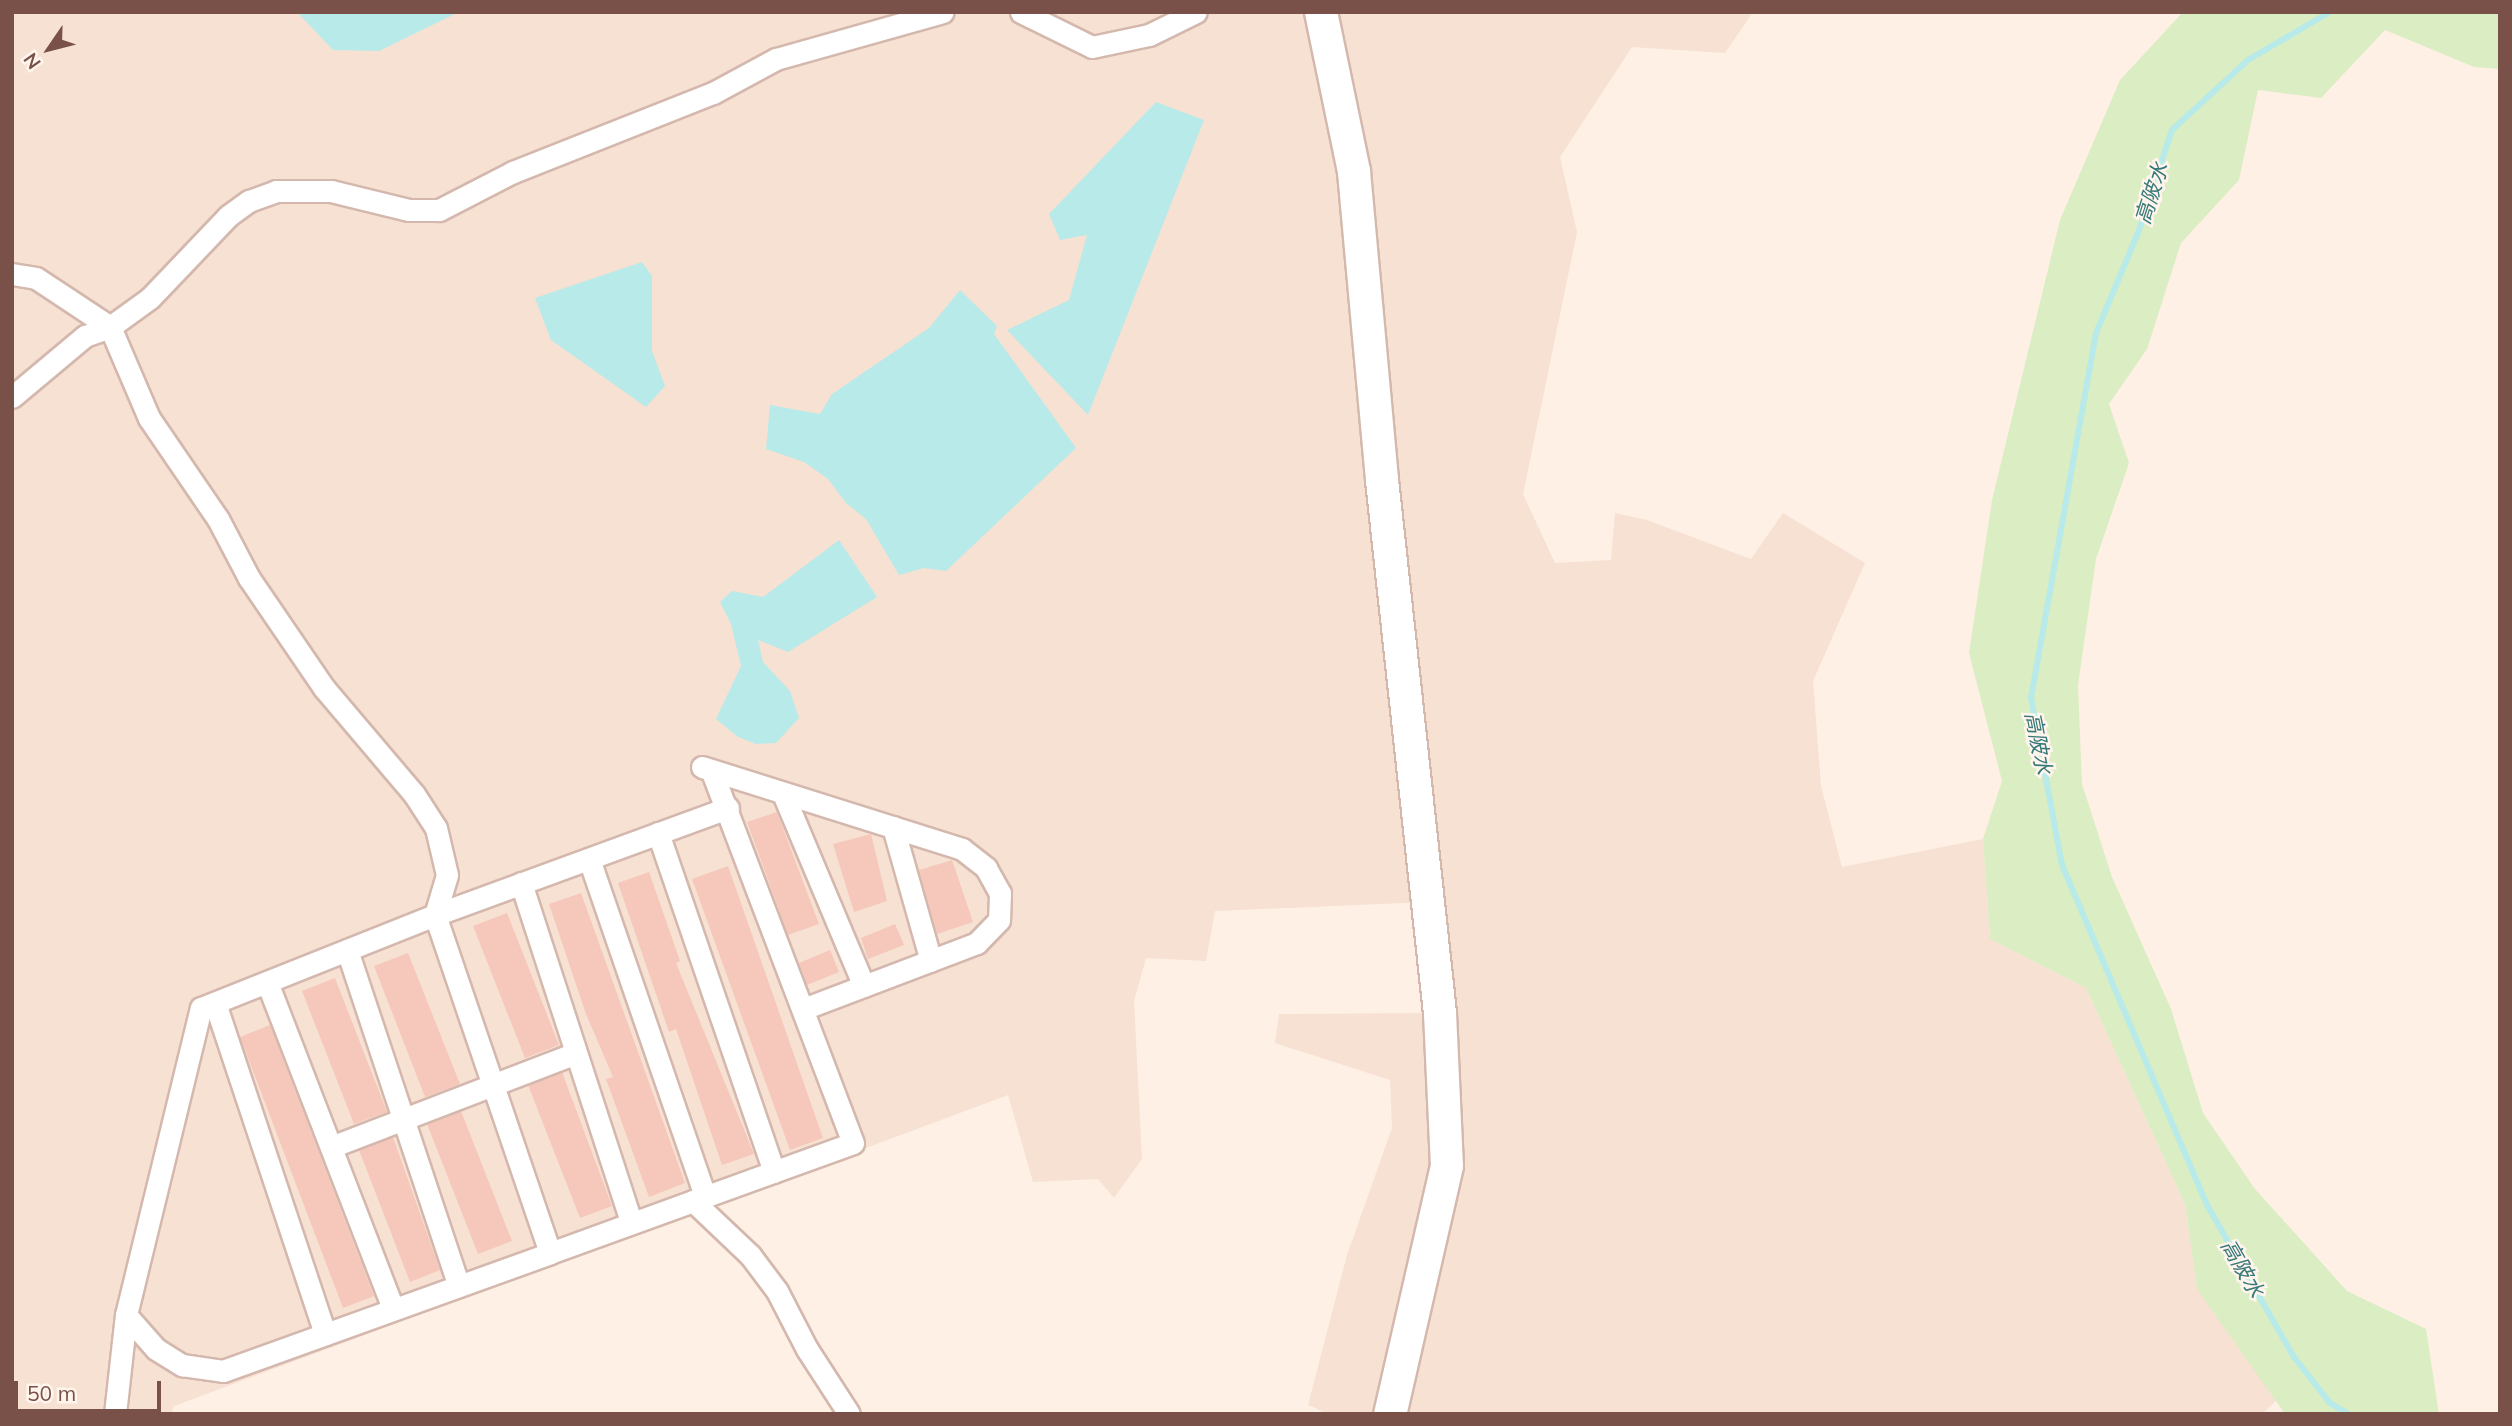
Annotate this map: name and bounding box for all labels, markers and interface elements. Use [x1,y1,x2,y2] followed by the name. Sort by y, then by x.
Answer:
[14,14,84,84] north arrow
[18,48,46,74] text: N
[2129,159,2173,227] water label: 高陂水
[2021,710,2057,776] water label: 高陂水
[2216,1234,2270,1302] water label: 高陂水
[18,1366,164,1410] scale bar
[27,1380,76,1406] text: 50 m

